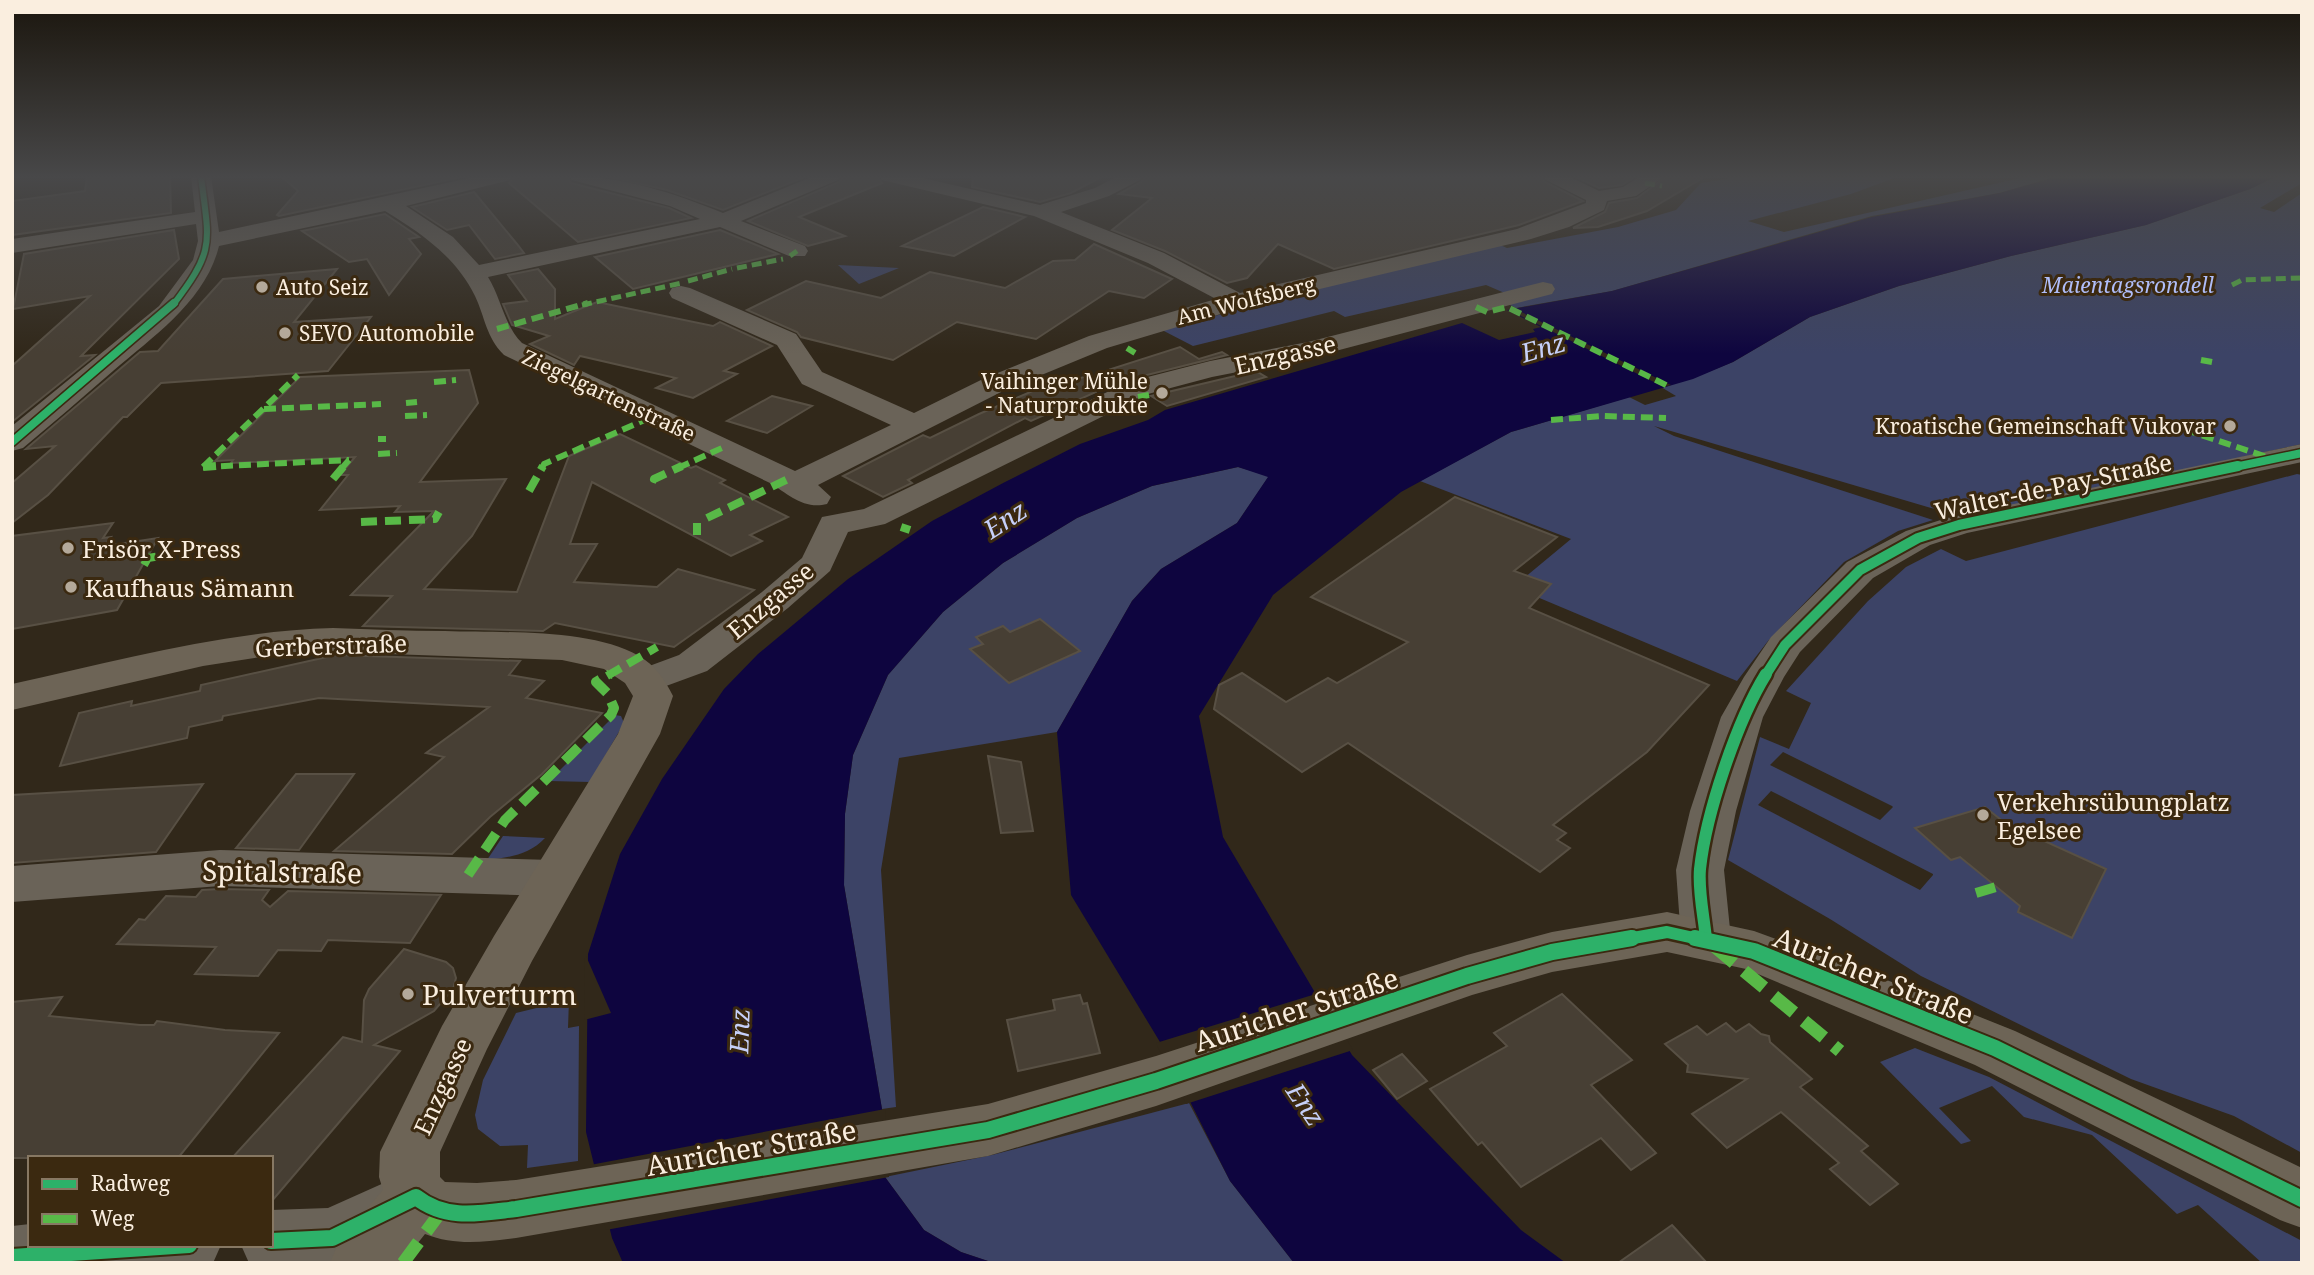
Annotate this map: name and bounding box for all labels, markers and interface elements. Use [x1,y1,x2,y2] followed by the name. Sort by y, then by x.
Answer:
[1174,269,1319,331] street label: Am Wolfsberg
[2041,271,2215,299] park label: Maientagsrondell
[276,273,369,301] place label: Auto Seiz
[254,279,270,295] marker: Auto Seiz
[299,319,474,347] place label: SEVO Automobile
[1515,323,1570,371] water label: Enz
[277,325,293,341] marker: SEVO Automobile
[1231,326,1339,382] street label: Enzgasse
[518,343,700,447] street label: Ziegelgartenstraße
[981,367,1148,419] place label: Vaihinger Mühle - Naturprodukte
[1154,385,1170,401] marker: Vaihinger Mühle - Naturprodukte
[1875,412,2216,440] place label: Kroatische Gemeinschaft Vukovar
[2222,418,2238,434] marker: Kroatische Gemeinschaft Vukovar
[1931,445,2175,527] street label: Walter-de-Pay-Straße
[975,492,1034,547] water label: Enz
[82,532,241,565] place label: Frisör X-Press
[60,540,76,556] marker: Frisör X-Press
[720,554,820,646] street label: Enzgasse
[85,571,294,604] place label: Kaufhaus Sämann
[63,579,79,595] marker: Kaufhaus Sämann
[254,626,408,664] street label: Gerberstraße
[1997,785,2230,846] place label: Verkehrsübungplatz Egelsee
[1975,807,1991,823] marker: Verkehrsübungplatz Egelsee
[202,851,362,891] street label: Spitalstraße
[1768,918,1980,1032] street label: Auricher Straße
[1189,958,1403,1060] street label: Auricher Straße
[422,975,577,1013] place label: Pulverturm
[400,986,416,1002] marker: Pulverturm
[720,1008,758,1055] water label: Enz
[405,1032,479,1140] street label: Enzgasse
[1278,1074,1334,1133] water label: Enz
[643,1110,859,1184] street label: Auricher Straße
[28,1156,273,1247] legend
[91,1169,171,1197] text: Radweg
[91,1204,135,1232] text: Weg

